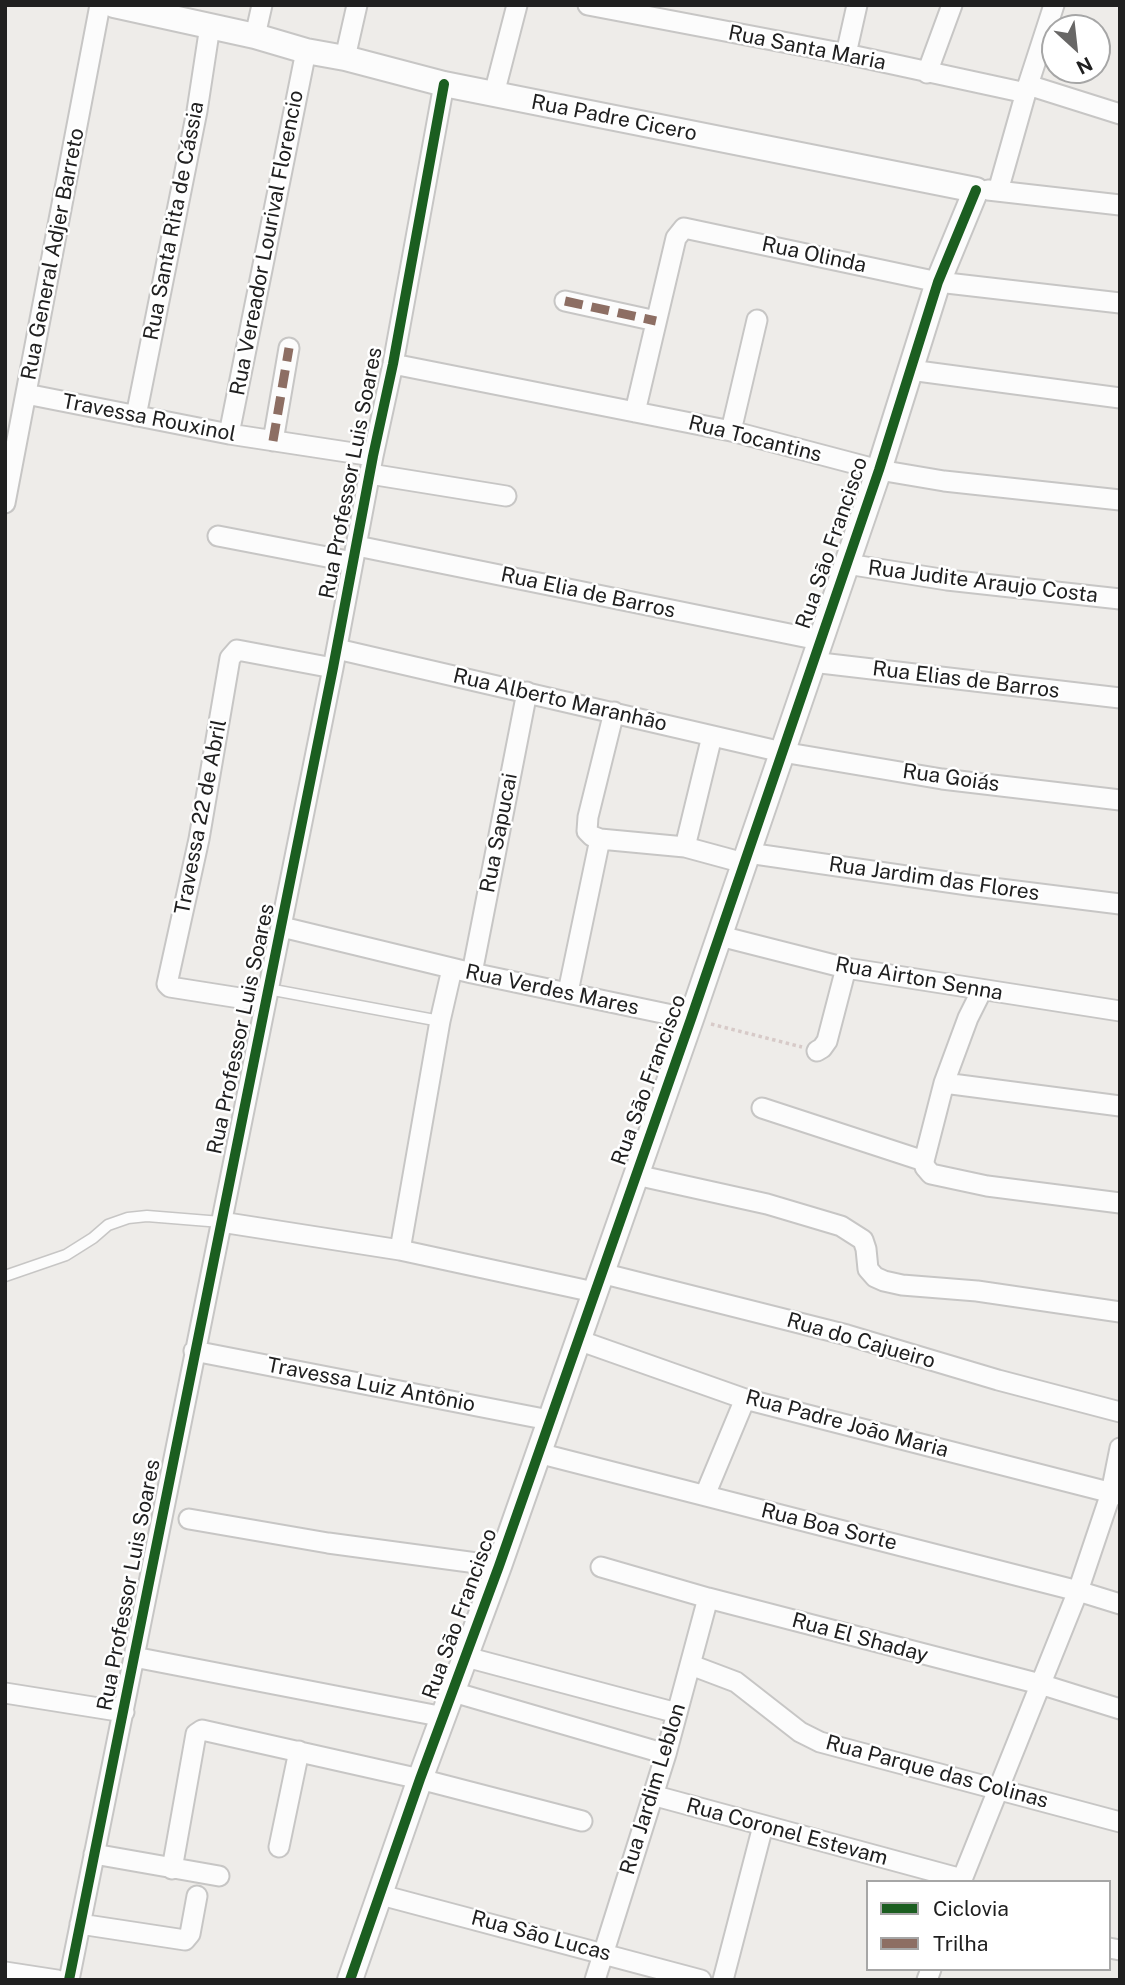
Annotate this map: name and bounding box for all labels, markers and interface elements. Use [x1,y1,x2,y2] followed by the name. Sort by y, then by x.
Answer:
[1041,14,1111,84] north arrow
[726,20,888,76] street label: Rua Santa Maria
[1073,53,1096,79] text: N
[225,88,309,398] street label: Rua Vereador Lourival Florencio
[529,90,699,146] street label: Rua Padre Cicero
[138,100,210,342] street label: Rua Santa Rita de Cássia
[16,126,90,382] street label: Rua General Adjer Barreto
[760,232,868,278] street label: Rua Olinda
[314,345,388,601] street label: Rua Professor Luis Soares
[60,389,238,447] street label: Travessa Rouxinol
[686,410,824,468] street label: Rua Tocantins
[791,454,873,632] street label: Rua São Francisco
[867,555,1099,609] street label: Rua Judite Araujo Costa
[498,562,678,624] street label: Rua Elia de Barros
[871,656,1061,704] street label: Rua Elias de Barros
[451,663,669,737] street label: Rua Alberto Maranhão
[170,717,232,917] street label: Travessa 22 de Abril
[901,759,1001,797] street label: Rua Goiás
[475,771,523,895] street label: Rua Sapucai
[827,852,1041,906] street label: Rua Jardim das Flores
[202,901,280,1157] street label: Rua Professor Luis Soares
[833,952,1005,1006] street label: Rua Airton Senna
[463,959,641,1021] street label: Rua Verdes Mares
[606,991,692,1169] street label: Rua São Francisco
[784,1308,938,1374] street label: Rua do Cajueiro
[265,1352,477,1418] street label: Travessa Luiz Antônio
[743,1385,951,1463] street label: Rua Padre João Maria
[92,1457,166,1713] street label: Rua Professor Luis Soares
[758,1498,900,1556] street label: Rua Boa Sorte
[417,1525,503,1703] street label: Rua São Francisco
[789,1608,931,1668] street label: Rua El Shaday
[615,1700,691,1878] street label: Rua Jardim Leblon
[823,1730,1051,1814] street label: Rua Parque das Colinas
[684,1793,890,1871] street label: Rua Coronel Estevam
[866,1880,1111,1971] legend
[933,1896,1009,1921] text: Ciclovia
[469,1905,613,1967] street label: Rua São Lucas
[933,1931,988,1956] text: Trilha

